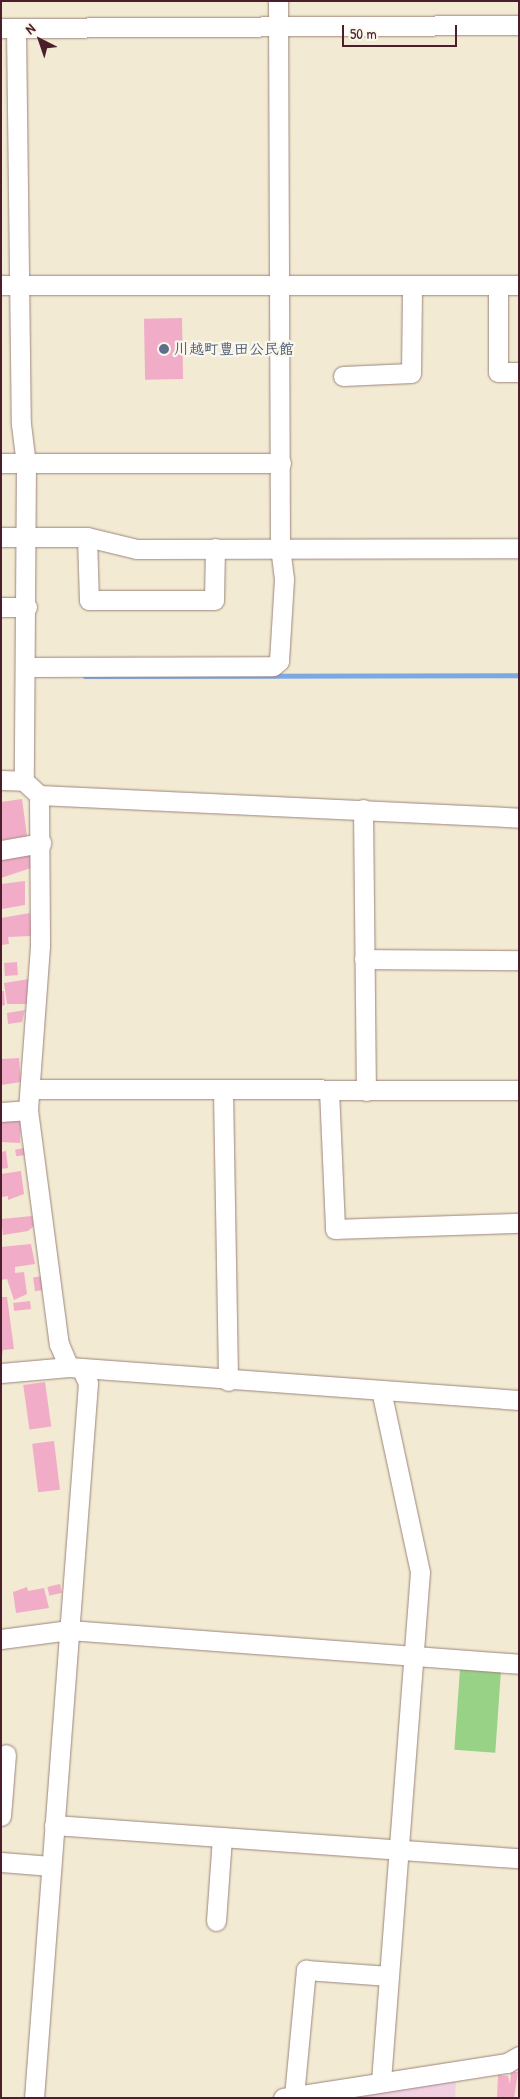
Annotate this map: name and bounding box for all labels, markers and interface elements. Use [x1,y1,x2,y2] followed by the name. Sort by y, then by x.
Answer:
[15,15,65,65] north arrow
[345,15,460,47] scale bar
[21,19,39,38] text: N
[350,23,377,44] text: 50 m
[174,340,294,358] place label: 川越町豊田公民館
[158,343,170,355] marker: 川越町豊田公民館

